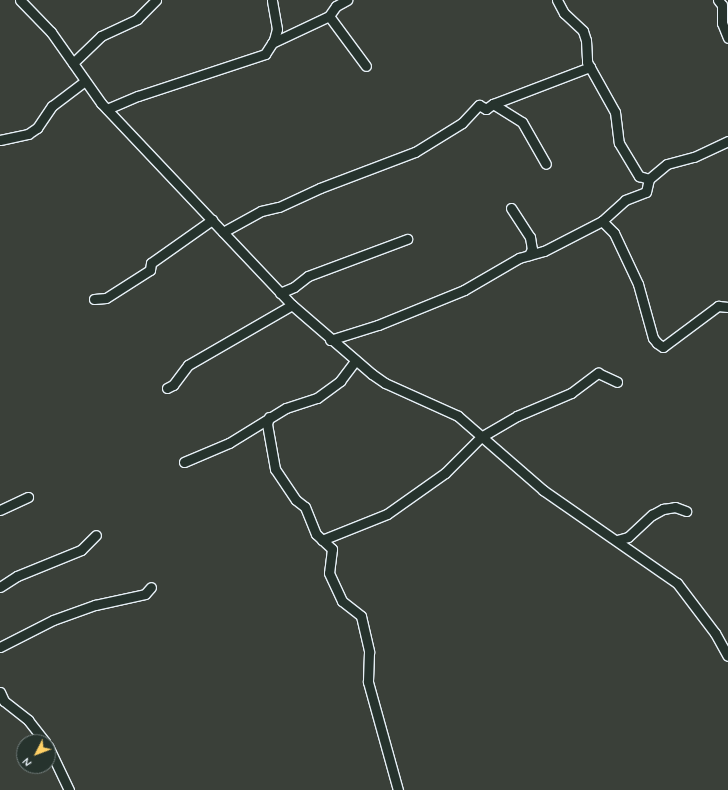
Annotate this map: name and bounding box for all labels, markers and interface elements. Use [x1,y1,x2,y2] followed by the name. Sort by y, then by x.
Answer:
[16,734,56,774] north arrow
[20,754,35,769] text: N

